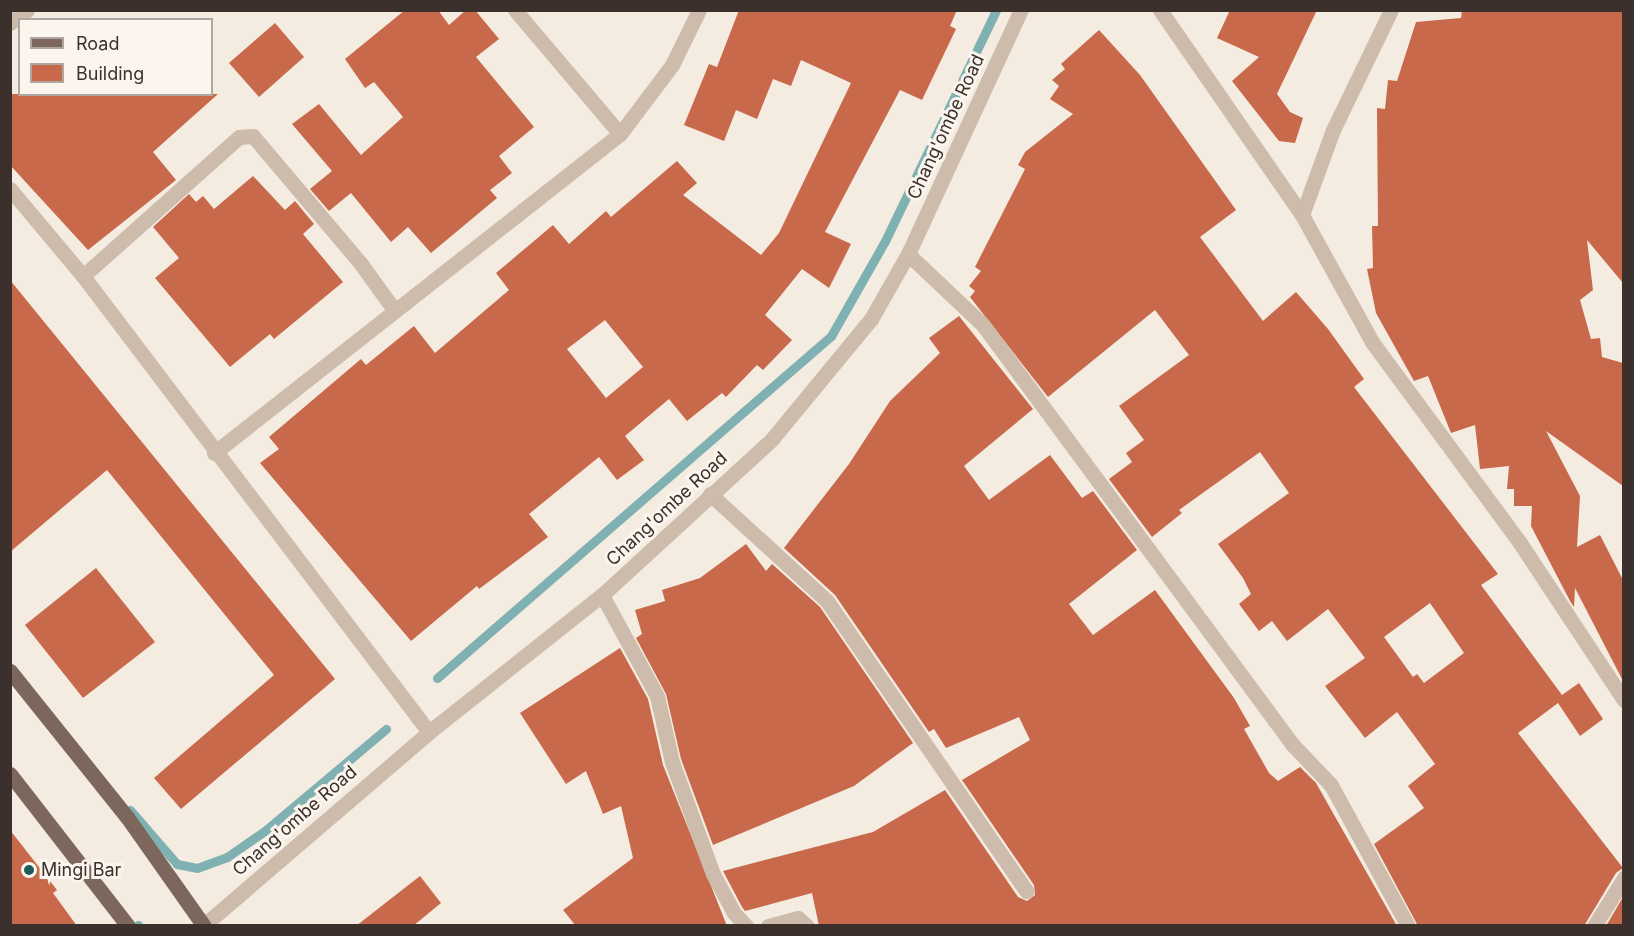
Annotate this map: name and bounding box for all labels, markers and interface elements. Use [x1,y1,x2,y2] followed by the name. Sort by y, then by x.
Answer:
[18,18,213,96] legend
[76,33,119,54] text: Road
[903,51,989,203] street label: Chang'ombe Road
[76,63,144,84] text: Building
[602,447,732,571] street label: Chang'ombe Road
[229,761,361,881] street label: Chang'ombe Road
[41,859,121,881] place label: Mingi Bar
[22,863,36,877] marker: Mingi Bar

